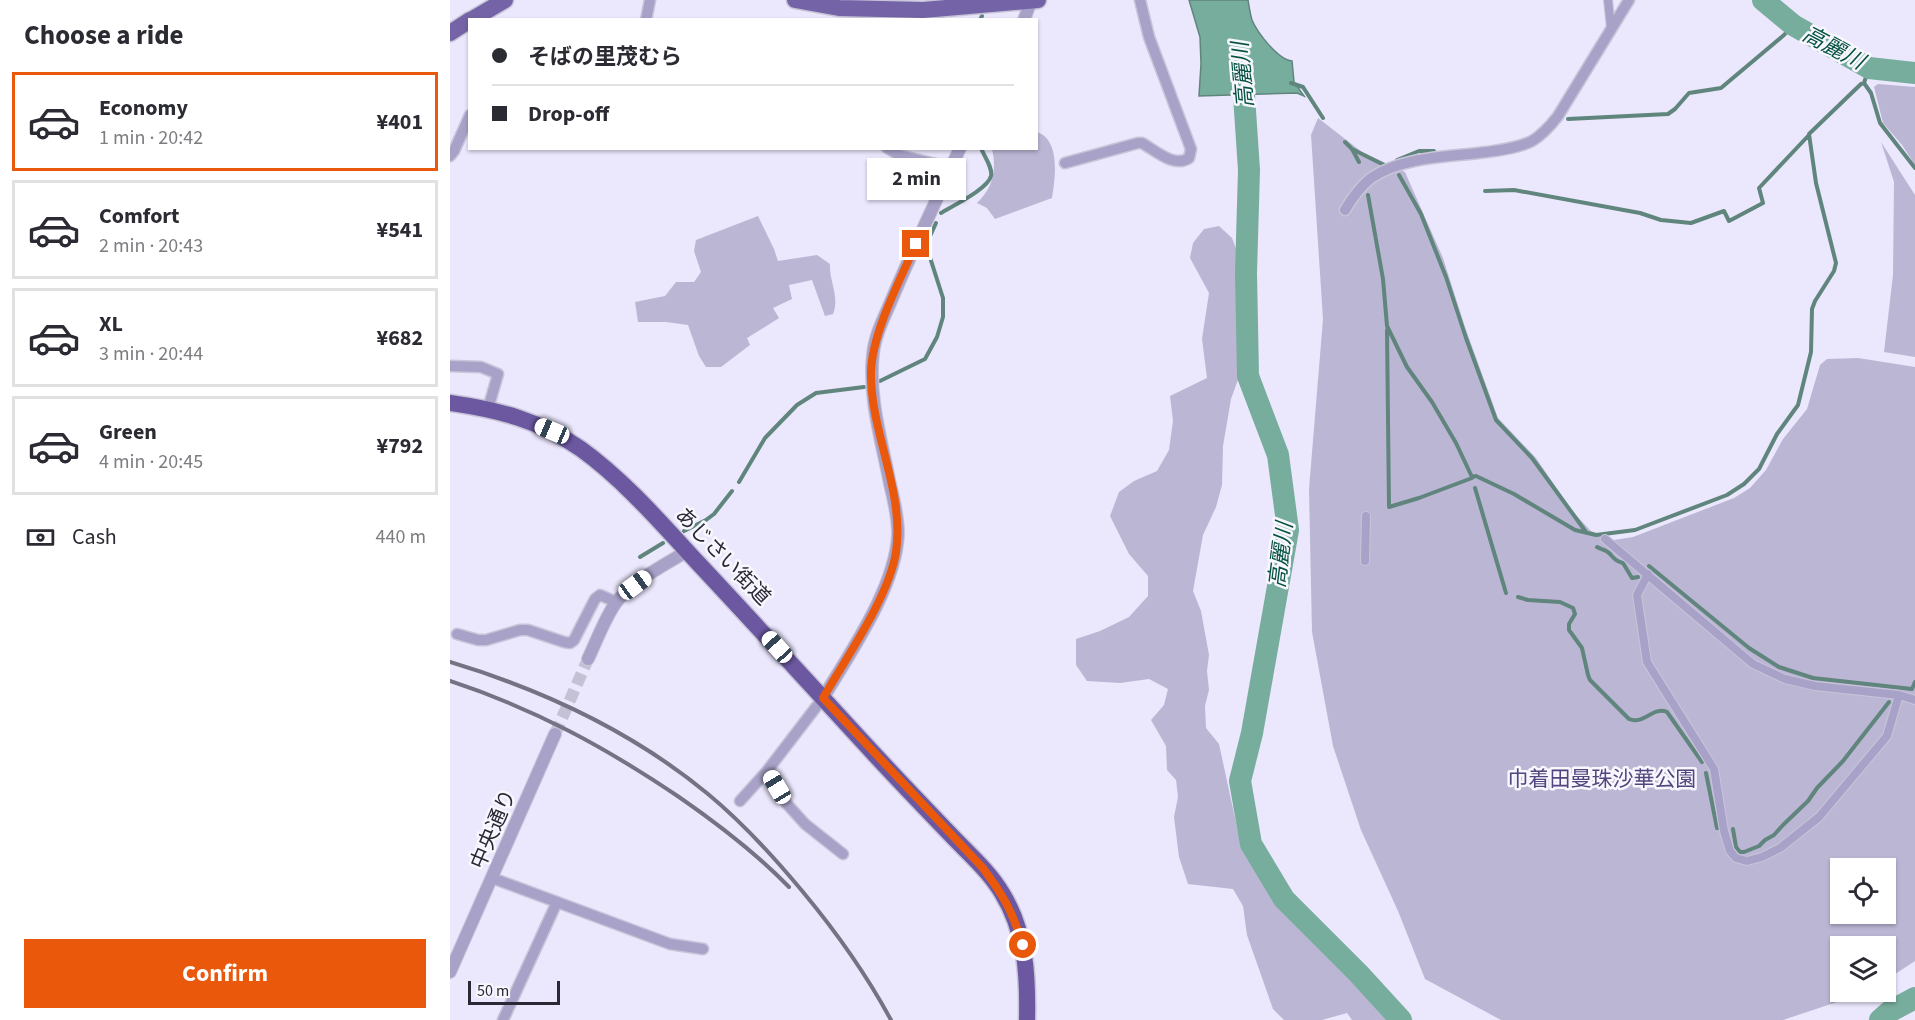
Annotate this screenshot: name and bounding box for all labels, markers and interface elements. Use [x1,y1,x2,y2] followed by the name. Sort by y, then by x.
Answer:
[24,16,184,55] text: Choose a ride
[1797,18,1872,78] water label: 高麗川
[1224,39,1262,109] water label: 高麗川
[528,41,682,73] text: そばの里茂むら
[99,92,188,124] text: Economy
[27,95,81,149] icon: car
[528,98,609,130] text: Drop-off
[377,106,423,138] text: ¥401
[99,124,203,152] text: 1 min · 20:42
[866,157,966,199] callout: 2 min
[892,165,941,193] text: 2 min
[99,200,180,232] text: Comfort
[27,203,81,257] icon: car
[377,214,423,246] text: ¥541
[902,230,929,257] route end
[99,232,203,260] text: 2 min · 20:43
[99,308,123,340] text: XL
[27,311,81,365] icon: car
[377,322,423,354] text: ¥682
[99,340,203,368] text: 3 min · 20:44
[99,416,157,448] text: Green
[532,416,572,446] car
[27,419,81,473] icon: car
[377,430,423,462] text: ¥792
[99,448,203,476] text: 4 min · 20:45
[668,500,778,612] street label: あじさい街道
[1261,518,1301,590] water label: 高麗川
[24,521,57,554] icon: cash
[72,521,117,553] text: Cash
[376,523,426,551] text: 440 m
[615,567,655,603] car
[758,628,796,666] car
[1508,764,1697,794] park label: 巾着田曼珠沙華公園
[760,767,794,807] car
[463,784,523,874] street label: 中央通り
[1830,858,1896,1002] map controls
[1830,858,1896,924] button: locate
[1009,931,1036,958] route start
[1830,936,1896,1002] button: layers
[24,939,426,1008] button: Confirm
[468,978,560,1006] scale bar
[477,980,509,1002] text: 50 m

